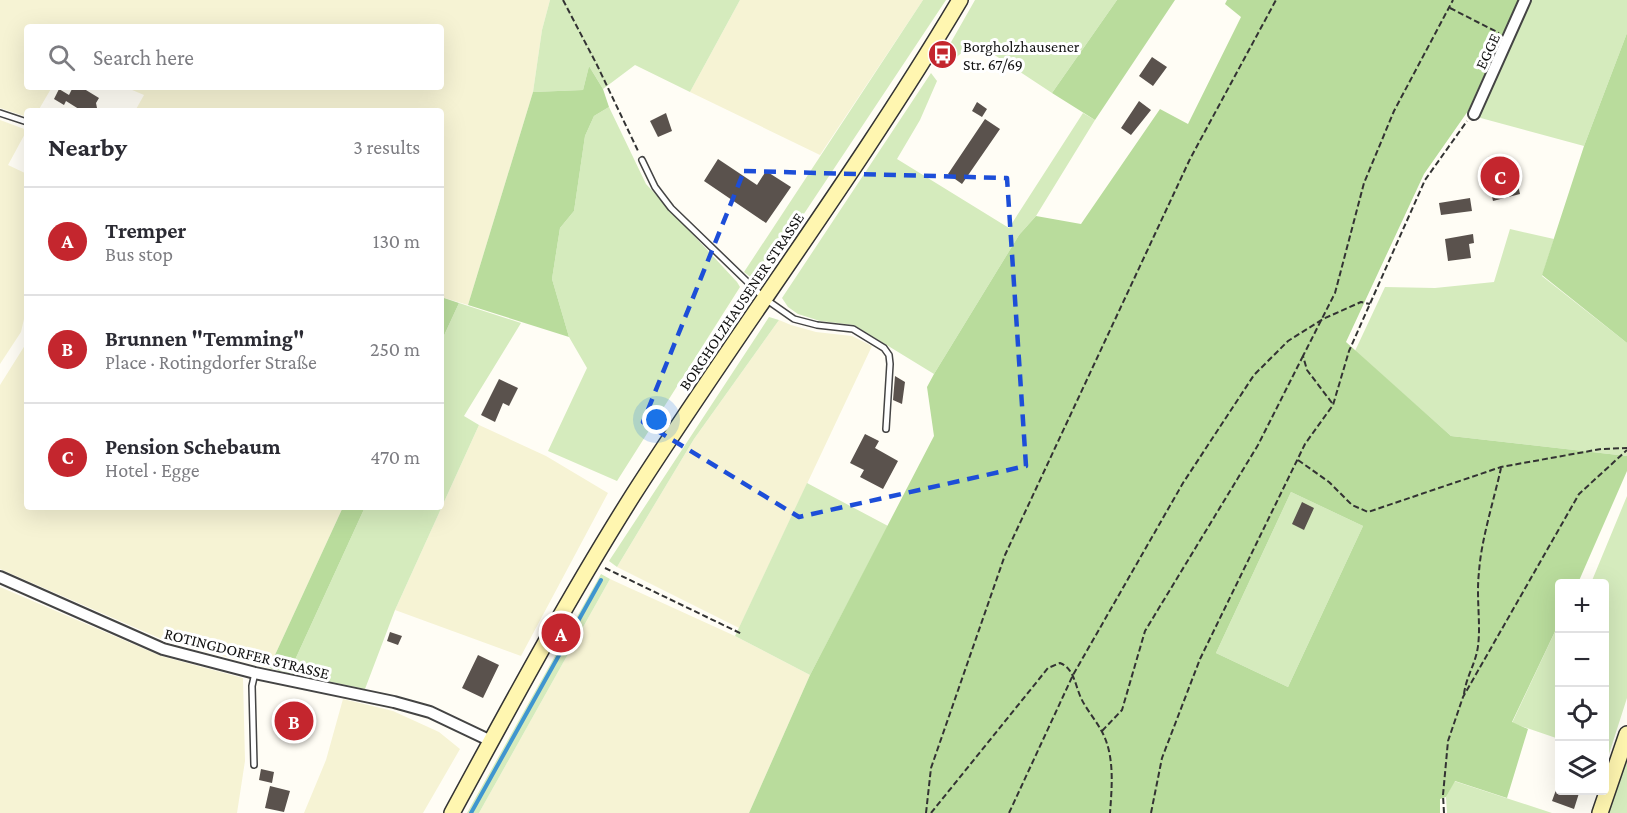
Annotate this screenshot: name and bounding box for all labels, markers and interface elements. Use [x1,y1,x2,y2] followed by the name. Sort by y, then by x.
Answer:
[24,24,444,90] search box
[1472,30,1503,72] street label: EGGE
[963,38,1080,73] place label: Borgholzhausener Str. 67/69
[926,39,958,71] bus stop icon: Borgholzhausener Str. 67/69
[45,41,78,74] icon: search
[93,45,194,70] text: Search here
[48,133,127,162] text: Nearby
[353,136,420,158] text: 3 results
[1480,154,1520,198] pin: C
[676,209,807,393] street label: BORGHOLZHAUSENER STRASSE
[105,218,186,243] text: Tremper
[62,230,73,252] text: A
[373,230,420,252] text: 130 m
[105,243,173,265] text: Bus stop
[105,326,304,351] text: Brunnen "Temming"
[62,338,73,360] text: B
[370,338,420,360] text: 250 m
[105,351,317,373] text: Place · Rotingdorfer Straße
[642,405,671,434] your location
[105,434,281,459] text: Pension Schebaum
[61,446,74,468] text: C
[370,446,420,468] text: 470 m
[105,459,200,481] text: Hotel · Egge
[1555,579,1609,795] map controls
[1555,579,1609,633] button: +
[542,610,580,656] pin: A
[163,625,331,682] street label: ROTINGDORFER STRASSE
[1555,633,1609,687] button: −
[1555,687,1609,741] button: locate
[274,698,314,744] pin: B
[1555,741,1609,795] button: layers

